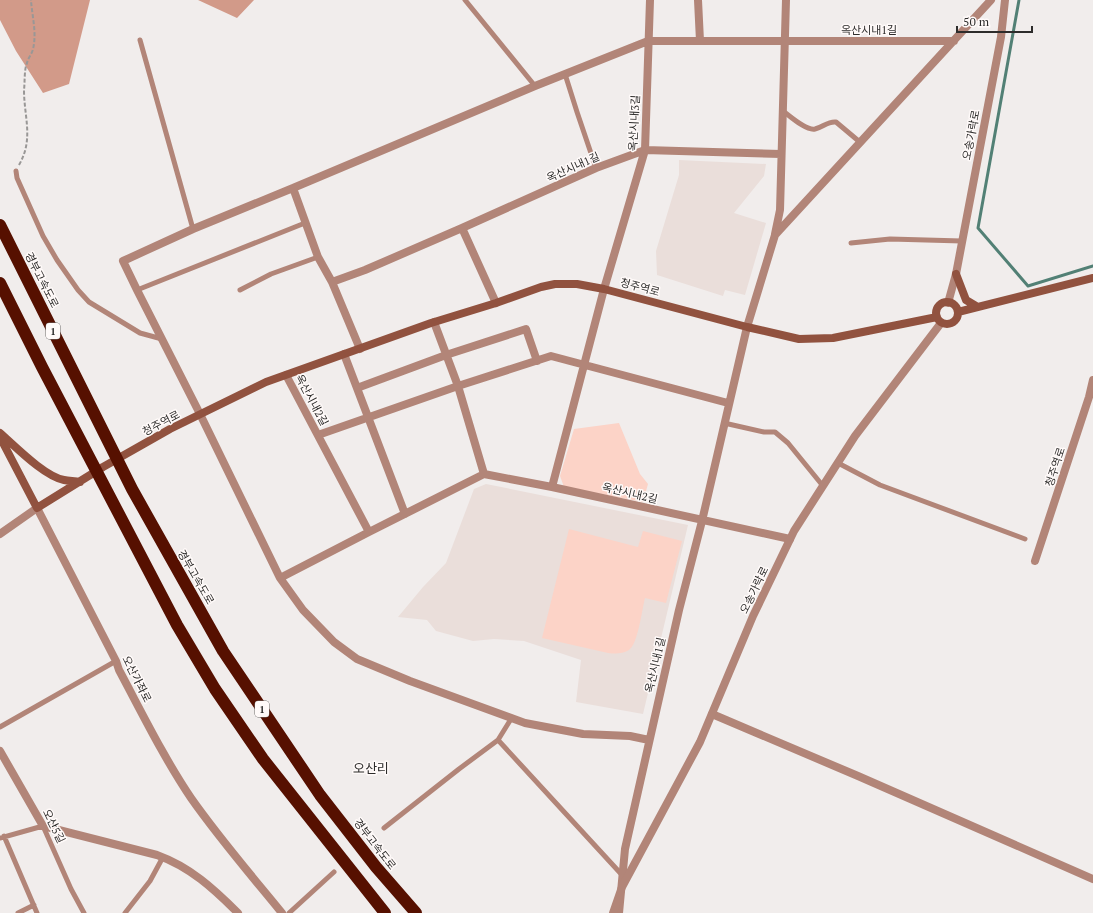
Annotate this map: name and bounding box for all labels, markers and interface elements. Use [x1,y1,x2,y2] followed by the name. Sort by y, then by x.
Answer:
[957,8,1032,34] scale bar
[963,14,990,29] text: 50 m
[841,23,897,37] street label: 옥산시내1길
[626,94,642,152] street label: 옥산시내3길
[959,109,983,161] street label: 오송가락로
[544,149,602,185] street label: 옥산시내1길
[22,250,62,310] street label: 경부고속도로
[619,275,661,299] street label: 청주역로
[46,323,60,339] road number: 1
[293,372,331,428] street label: 옥산시내2길
[140,407,182,439] street label: 청주역로
[1042,446,1068,488] street label: 청주역로
[601,480,659,506] street label: 옥산시내2길
[175,547,217,607] street label: 경부고속도로
[737,564,771,616] street label: 오송가락로
[642,636,668,694] street label: 옥산시내1길
[119,653,155,705] street label: 오산가좌로
[255,701,269,717] road number: 1
[353,759,389,777] district label: 오산리
[40,807,68,845] street label: 오산5길
[351,816,399,872] street label: 경부고속도로

